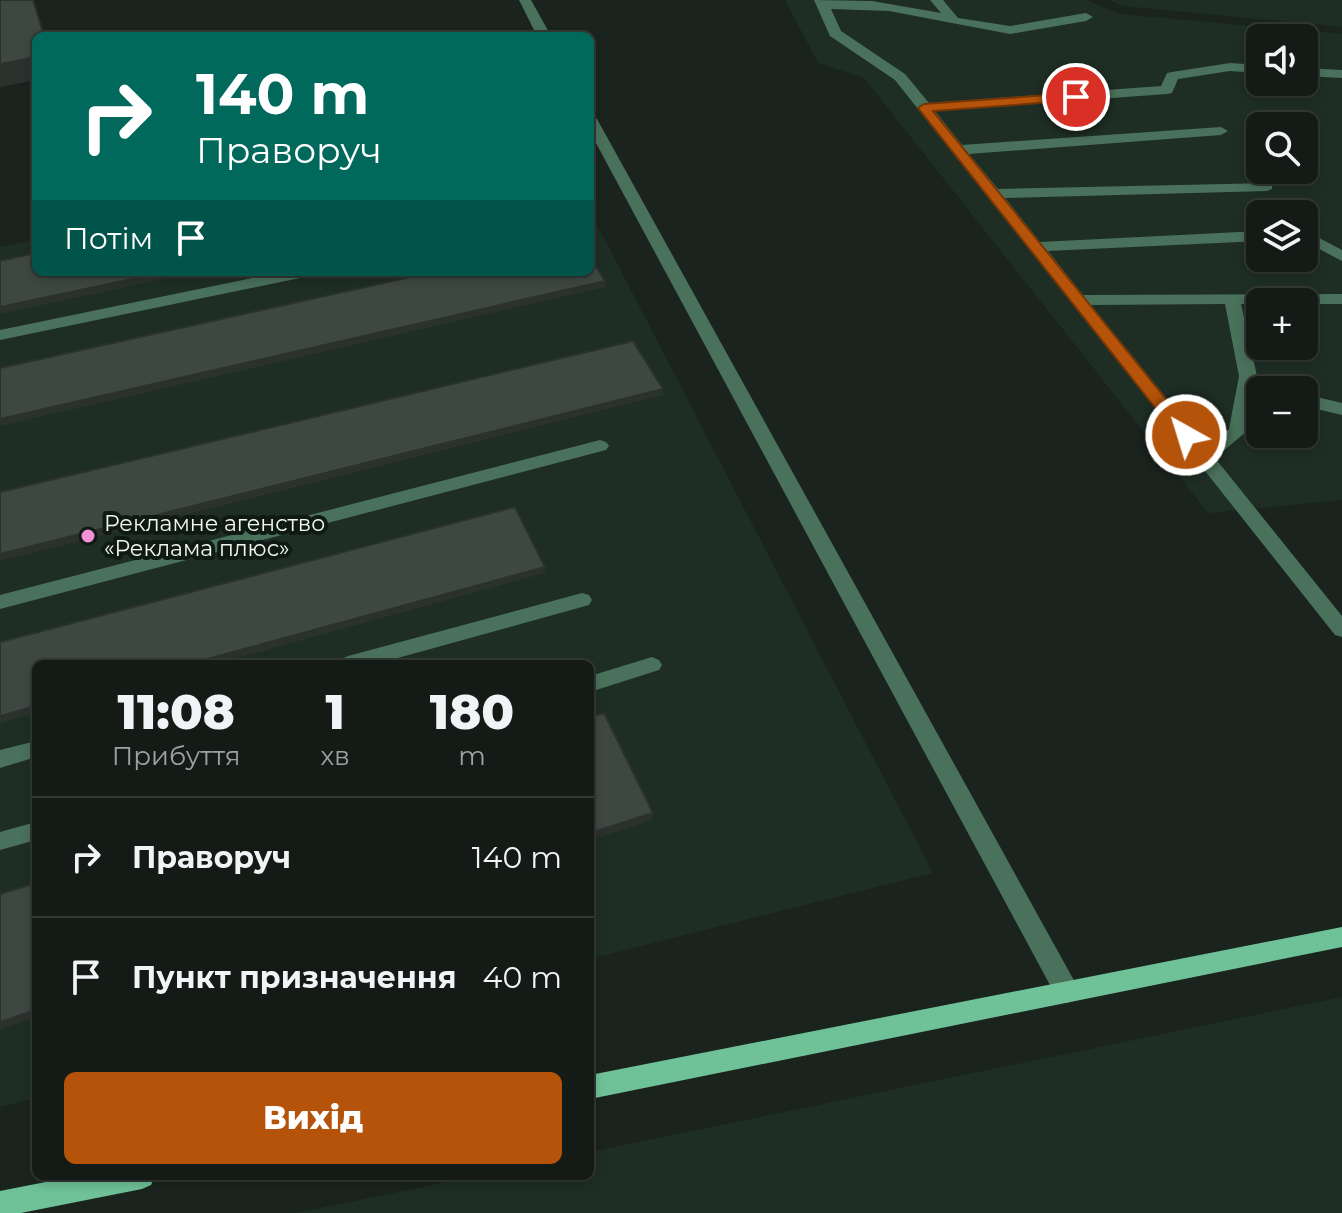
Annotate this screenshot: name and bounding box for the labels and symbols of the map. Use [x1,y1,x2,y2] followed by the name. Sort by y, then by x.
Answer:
[1042,63,1110,131] pin
[1144,393,1228,477] position arrow
[104,510,325,562] place label: Рекламне агенство «Реклама плюс»
[79,527,97,545] marker: Рекламне агенство «Реклама плюс»

